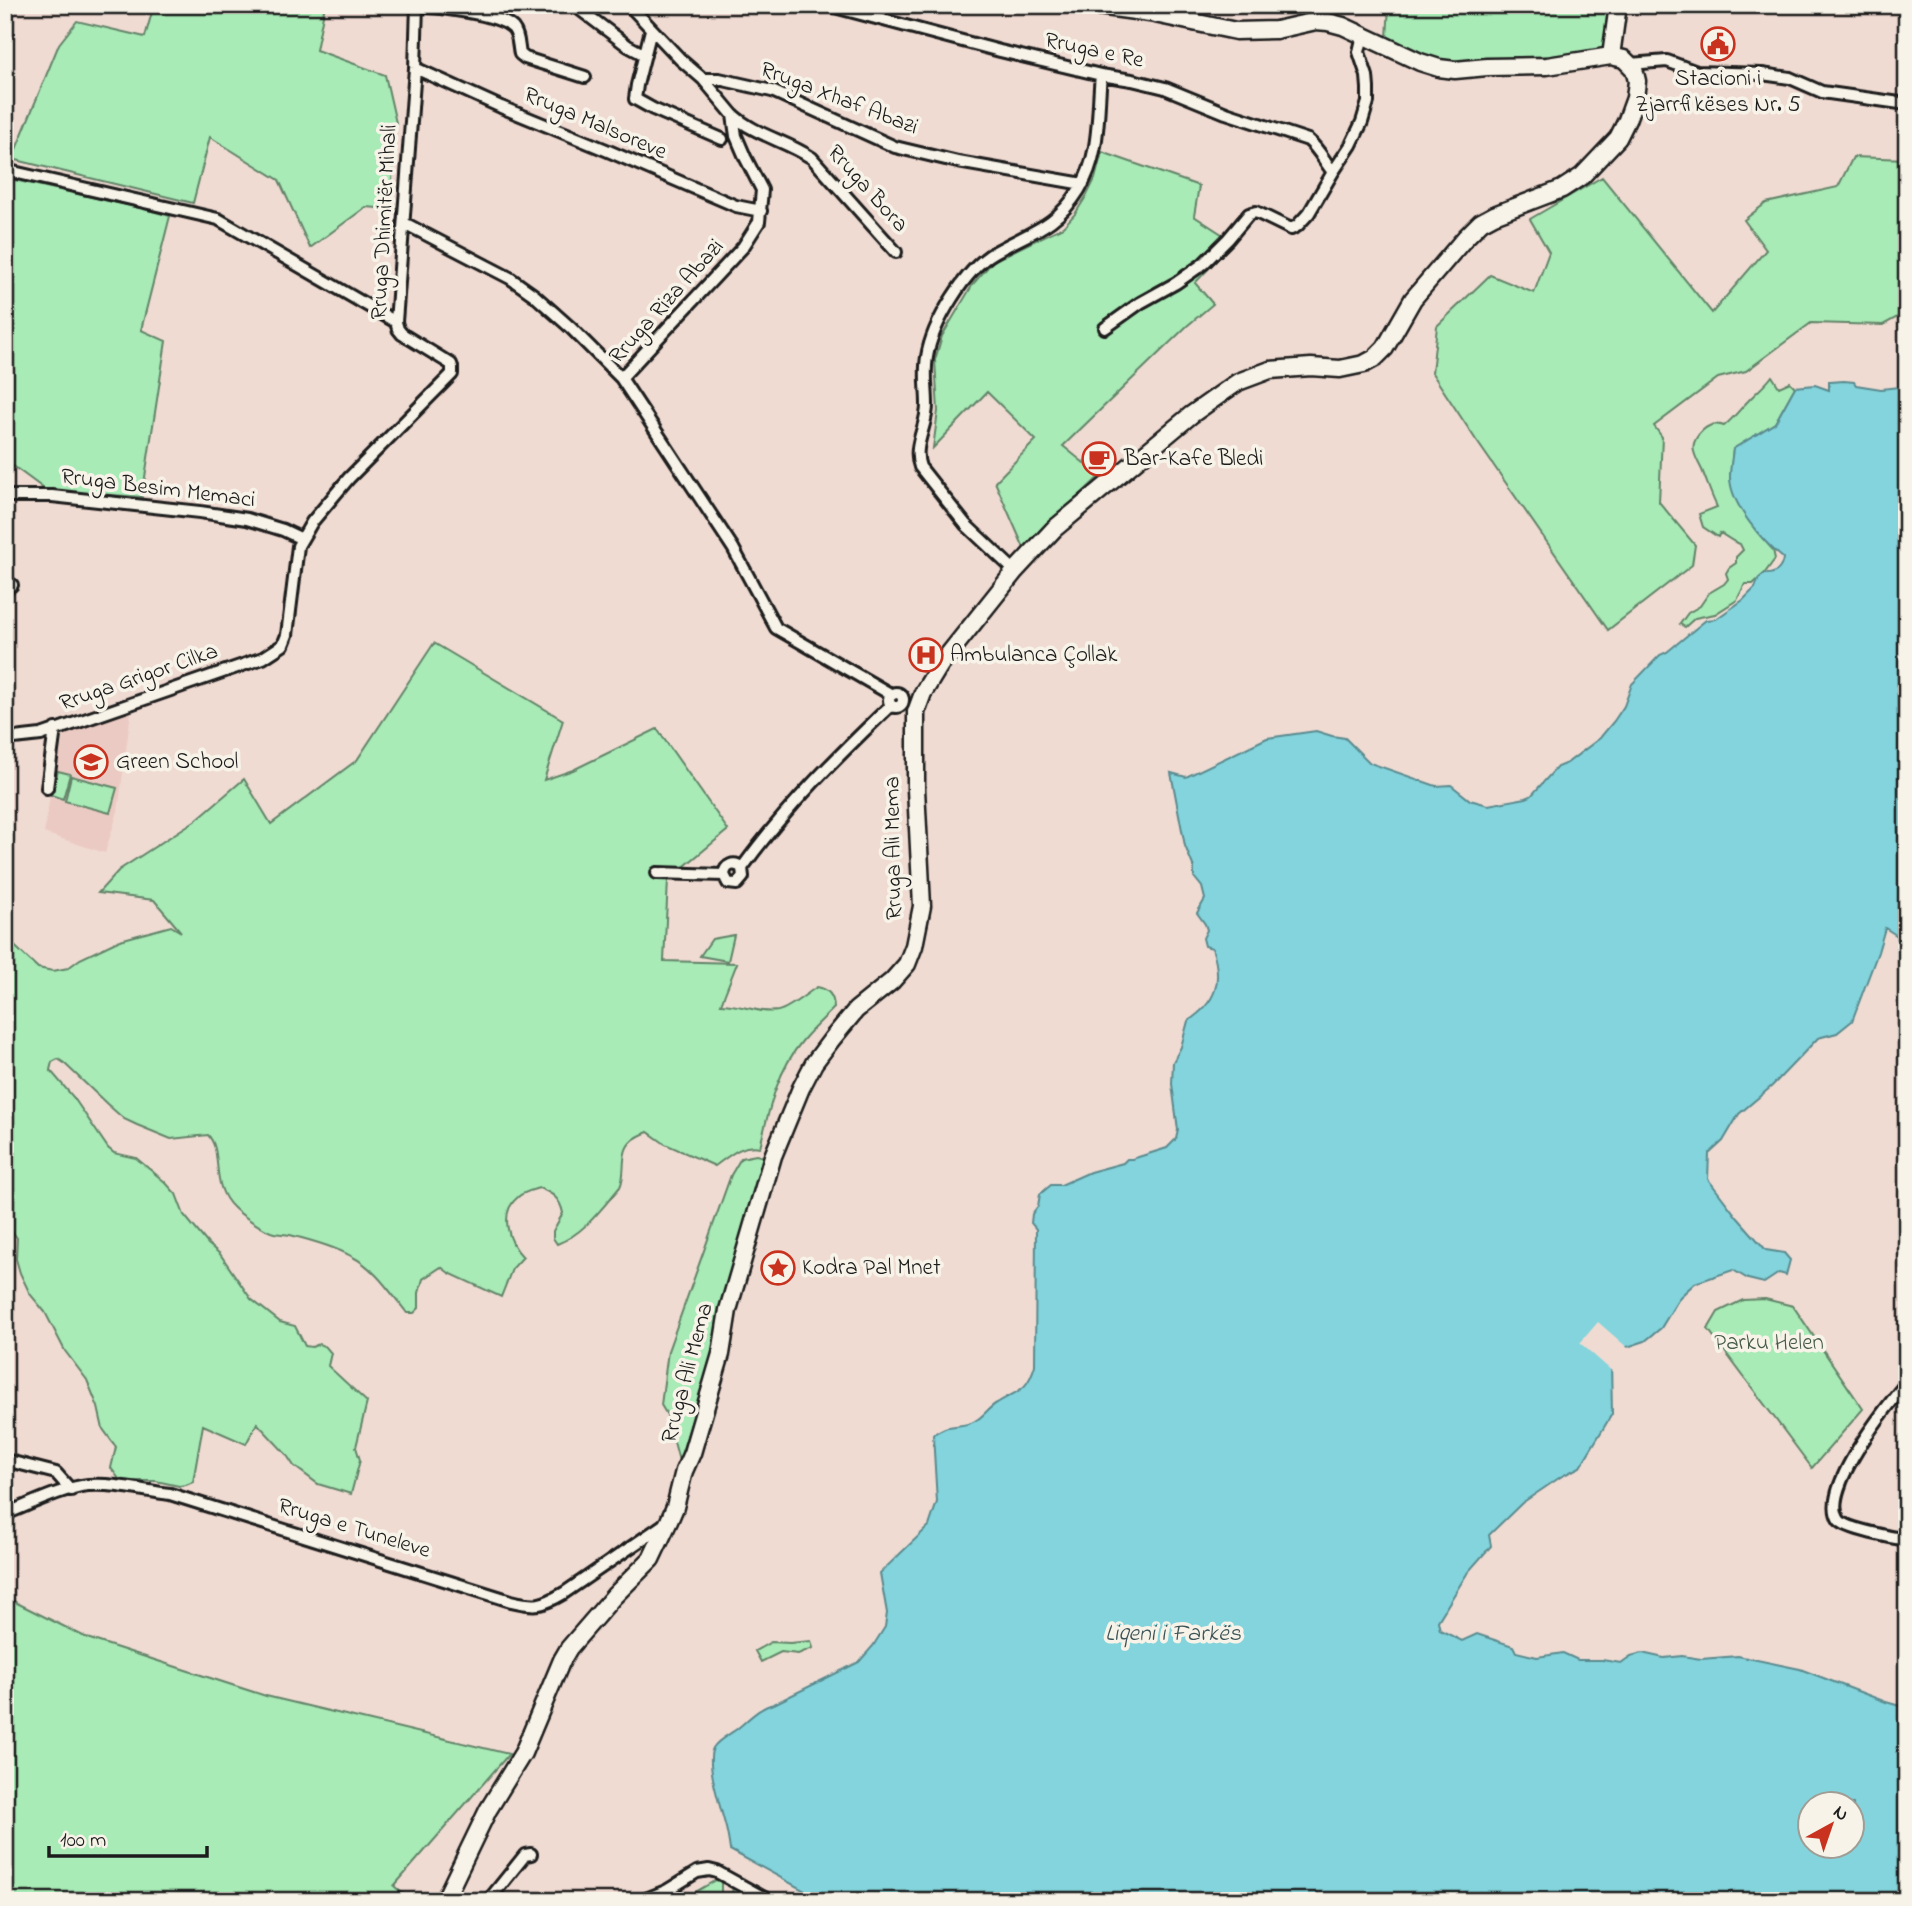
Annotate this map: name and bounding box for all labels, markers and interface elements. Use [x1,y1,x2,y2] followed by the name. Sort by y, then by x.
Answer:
[1041,24,1147,79] street label: Rruga e Re
[1699,25,1737,63] public building icon: Stacioni i Zjarrfikëses Nr. 5
[755,54,923,145] street label: Rruga Xhaf Abazi
[1635,63,1801,122] place label: Stacioni i Zjarrfikëses Nr. 5
[518,79,672,170] street label: Rruga Malsoreve
[363,123,408,321] street label: Rruga Dhimitër Mihali
[818,138,916,241] street label: Rruga Bora
[602,232,733,373] street label: Rruga Riza Abazi
[1080,440,1118,478] cafe icon: Bar-Kafe Bledi
[1123,443,1263,476] place label: Bar-Kafe Bledi
[59,461,257,518] street label: Rruga Besim Memaci
[55,635,223,721] street label: Rruga Grigor Cilka
[907,636,945,674] hospital icon: Ambulanca Çollak
[950,639,1118,672] place label: Ambulanca Çollak
[72,743,110,781] school or university icon: Green School
[116,746,238,779] place label: Green School
[876,776,913,920] street label: Rruga Ali Mema
[759,1249,797,1287] place icon: Kodra Pal Mnet
[802,1252,941,1285] place label: Kodra Pal Mnet
[653,1299,724,1447] street label: Rruga Ali Mema
[1714,1327,1824,1360] park label: Parku Helen
[273,1490,435,1569] street label: Rruga e Tuneleve
[1105,1617,1242,1652] water label: Liqeni i Farkës
[1797,1790,1867,1860] north arrow
[1827,1799,1854,1828] text: N
[49,1815,206,1859] scale bar
[60,1826,106,1856] text: 100 m

